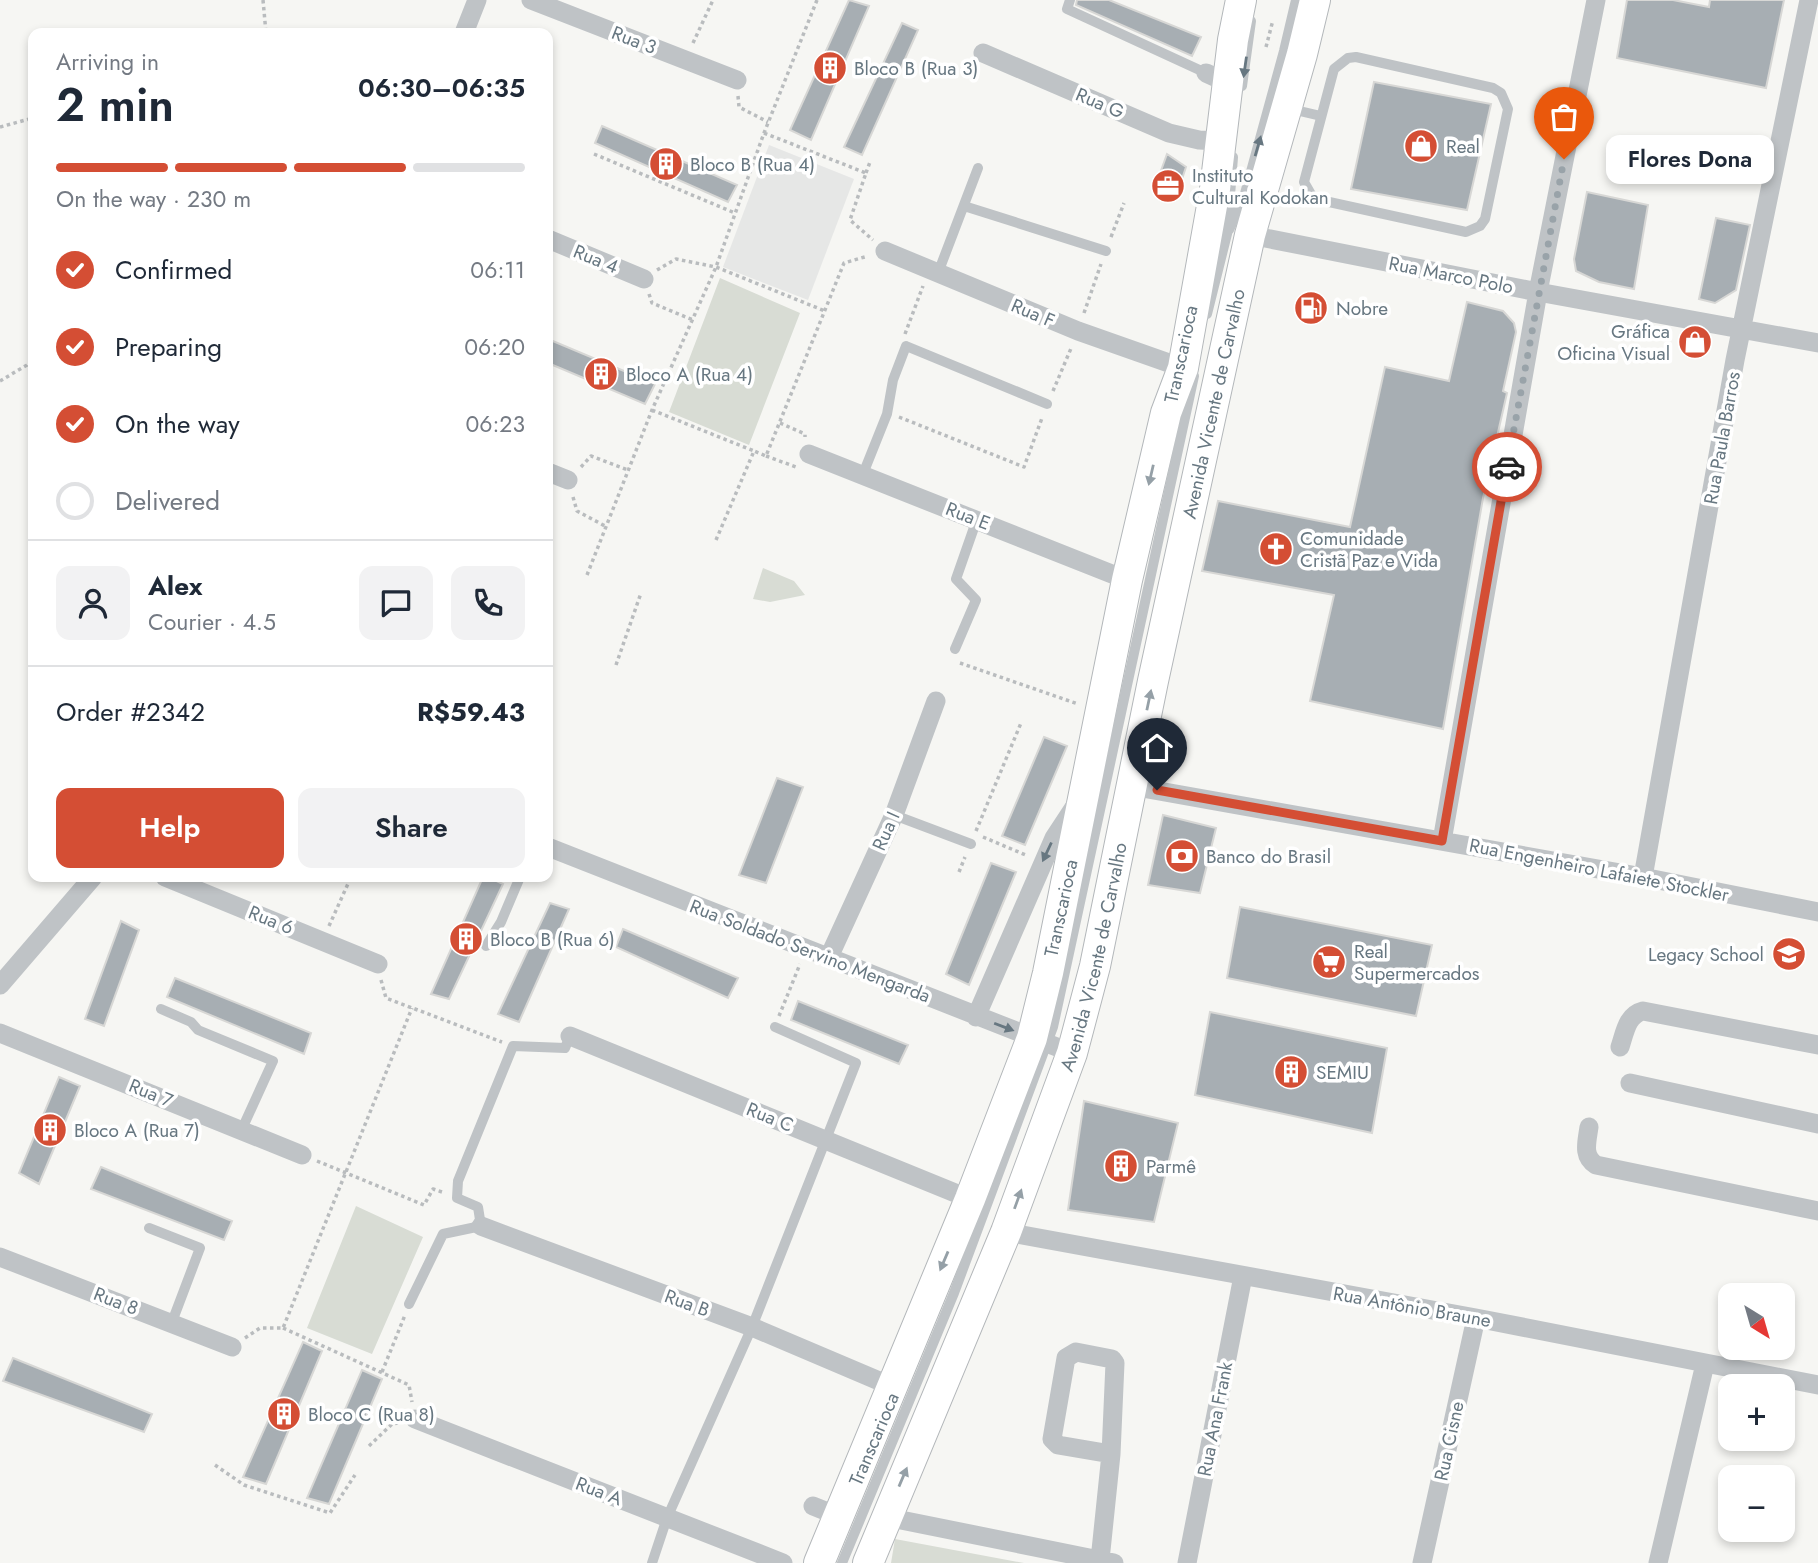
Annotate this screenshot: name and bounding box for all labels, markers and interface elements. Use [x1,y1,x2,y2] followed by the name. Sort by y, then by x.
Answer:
[608,19,660,61] street label: Rua 3
[56,45,159,79] text: Arriving in
[811,49,849,87] building icon: Bloco B (Rua 3)
[854,55,978,82] place label: Bloco B (Rua 3)
[1239,57,1250,79] one-way arrow
[358,69,525,107] text: 06:30–06:35
[56,72,174,138] text: 2 min
[1072,81,1128,125] street label: Rua G
[1534,87,1594,159] pin
[1545,98,1583,136] icon: bag
[1402,127,1440,165] shop icon: Real
[1446,133,1480,160] place label: Real
[1606,134,1774,184] callout: Flores Dona
[1253,136,1263,157] one-way arrow
[1628,142,1752,176] text: Flores Dona
[647,145,685,183] building icon: Bloco B (Rua 4)
[690,151,815,178] place label: Bloco B (Rua 4)
[1192,162,1329,211] place label: Instituto Cultural Kodokan
[1149,167,1187,205] office icon: Instituto Cultural Kodokan
[56,182,251,216] text: On the way · 230 m
[569,238,623,280] street label: Rua 4
[1386,250,1516,300] street label: Rua Marco Polo
[56,251,94,289] icon: check
[115,251,232,289] text: Confirmed
[470,253,525,287] text: 06:11
[1175,286,1251,521] street label: Avenida Vicente de Carvalho
[1292,289,1330,327] fuel station icon: Nobre
[1007,292,1059,334] street label: Rua F
[1336,295,1388,322] place label: Nobre
[1158,303,1204,405] street label: Transcarioca
[1557,318,1670,367] place label: Gráfica Oficina Visual
[1676,323,1714,361] shop icon: Gráfica Oficina Visual
[56,328,94,366] icon: check
[115,328,222,366] text: Preparing
[464,330,525,364] text: 06:20
[582,355,620,393] building icon: Bloco A (Rua 4)
[626,361,753,388] place label: Bloco A (Rua 4)
[1697,369,1747,506] street label: Rua Paula Barros
[56,405,94,443] icon: check
[115,405,240,443] text: On the way
[465,407,525,441] text: 06:23
[1472,432,1542,502] courier
[1488,448,1526,486] icon: car
[1146,464,1157,486] one-way arrow
[115,482,220,520] text: Delivered
[942,495,994,537] street label: Rua E
[1300,525,1438,574] place label: Comunidade Cristã Paz e Vida
[1257,530,1295,568] church icon: Comunidade Cristã Paz e Vida
[56,566,130,640] button: person
[359,566,433,640] button: chat
[451,566,525,640] button: phone
[148,567,202,605] text: Alex
[148,605,276,639] text: Courier · 4.5
[1144,689,1155,711] one-way arrow
[56,693,205,731] text: Order #2342
[417,693,525,731] text: R$59.43
[1127,718,1187,790] pin
[1138,729,1176,767] icon: home
[56,788,284,868] button: Help
[298,788,525,868] button: Share
[866,807,906,855] street label: Rua I
[1467,832,1732,909] street label: Rua Engenheiro Lafaiete Stockler
[1163,837,1201,875] bank icon: Banco do Brasil
[1053,840,1133,1075] street label: Avenida Vicente de Carvalho
[1041,842,1053,862] one-way arrow
[1206,843,1331,870] place label: Banco do Brasil
[1038,857,1084,959] street label: Transcarioca
[686,893,934,1009] street label: Rua Soldado Servino Mengarda
[244,899,298,941] street label: Rua 6
[447,920,485,958] building icon: Bloco B (Rua 6)
[490,926,615,953] place label: Bloco B (Rua 6)
[1770,935,1808,973] school or university icon: Legacy School
[1354,938,1480,987] place label: Real Supermercados
[1648,941,1764,968] place label: Legacy School
[1310,943,1348,981] supermarket icon: Real Supermercados
[993,1022,1014,1033] one-way arrow
[1272,1053,1310,1091] building icon: SEMIU
[1316,1059,1369,1086] place label: SEMIU
[125,1072,177,1114] street label: Rua 7
[742,1095,798,1139] street label: Rua C
[31,1111,69,1149] building icon: Bloco A (Rua 7)
[74,1117,200,1144] place label: Bloco A (Rua 7)
[1102,1147,1140,1185] building icon: Parmê
[1146,1153,1196,1180] place label: Parmê
[1013,1188,1024,1209] one-way arrow
[938,1251,949,1272] one-way arrow
[90,1280,142,1322] street label: Rua 8
[1331,1280,1493,1334] street label: Rua Antônio Braune
[661,1282,713,1324] street label: Rua B
[1718,1283,1796,1360] north arrow
[1718,1283,1795,1542] map controls
[1191,1359,1239,1478] street label: Rua Ana Frank
[1718,1374,1795,1451] button: +
[842,1388,906,1490] street label: Transcarioca
[265,1395,303,1433] building icon: Bloco C (Rua 8)
[1427,1398,1471,1483] street label: Rua Cisne
[308,1401,435,1428] place label: Bloco C (Rua 8)
[1718,1465,1795,1542] button: −
[897,1466,908,1487] one-way arrow
[572,1470,627,1512] street label: Rua A

